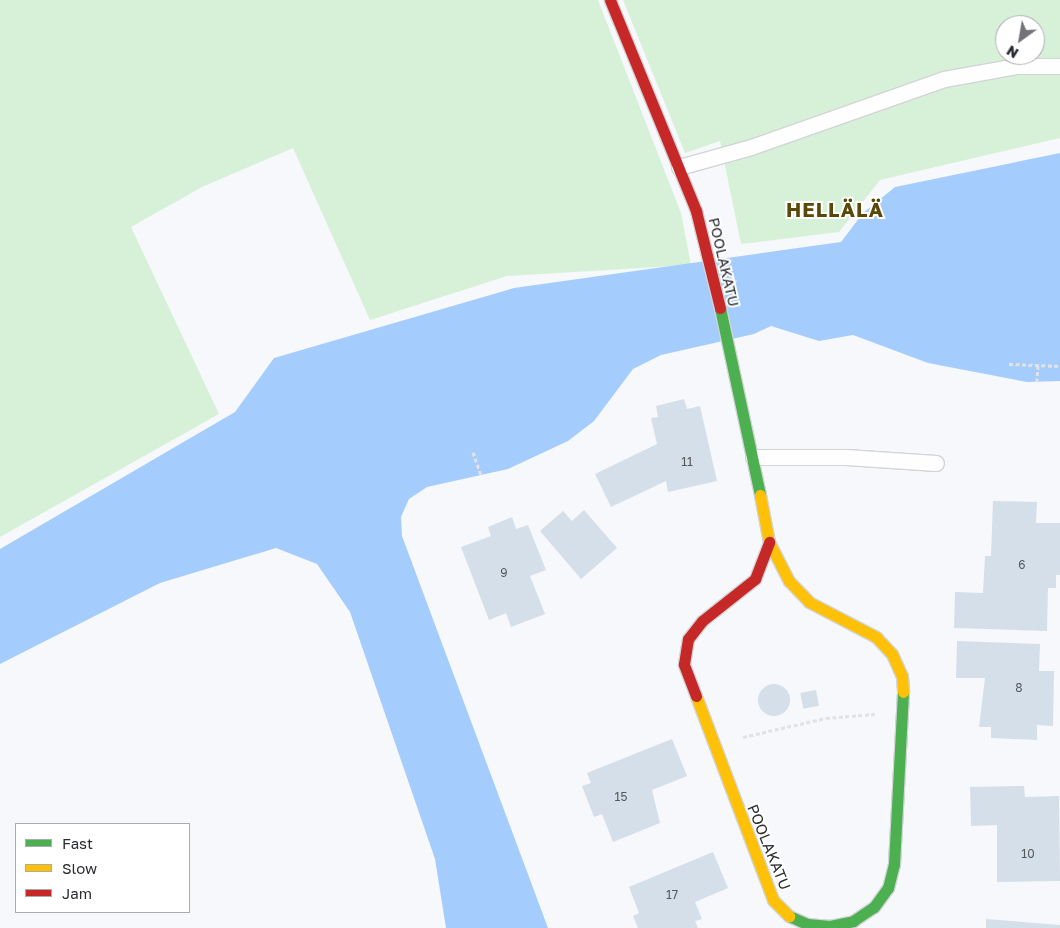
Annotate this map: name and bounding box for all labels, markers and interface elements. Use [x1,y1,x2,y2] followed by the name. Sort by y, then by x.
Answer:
[995,15,1045,65] north arrow
[1003,42,1021,62] text: N
[785,197,885,221] district label: HELLÄLÄ
[705,216,743,308] street label: POOLAKATU
[681,455,693,469] house number: 11
[1018,558,1026,572] house number: 6
[500,566,508,580] house number: 9
[1015,681,1023,695] house number: 8
[615,790,627,804] house number: 15
[744,802,794,892] street label: POOLAKATU
[15,823,190,913] legend
[62,834,93,852] text: Fast
[1021,847,1035,861] house number: 10
[62,859,97,877] text: Slow
[62,884,92,902] text: Jam
[666,888,678,902] house number: 17

